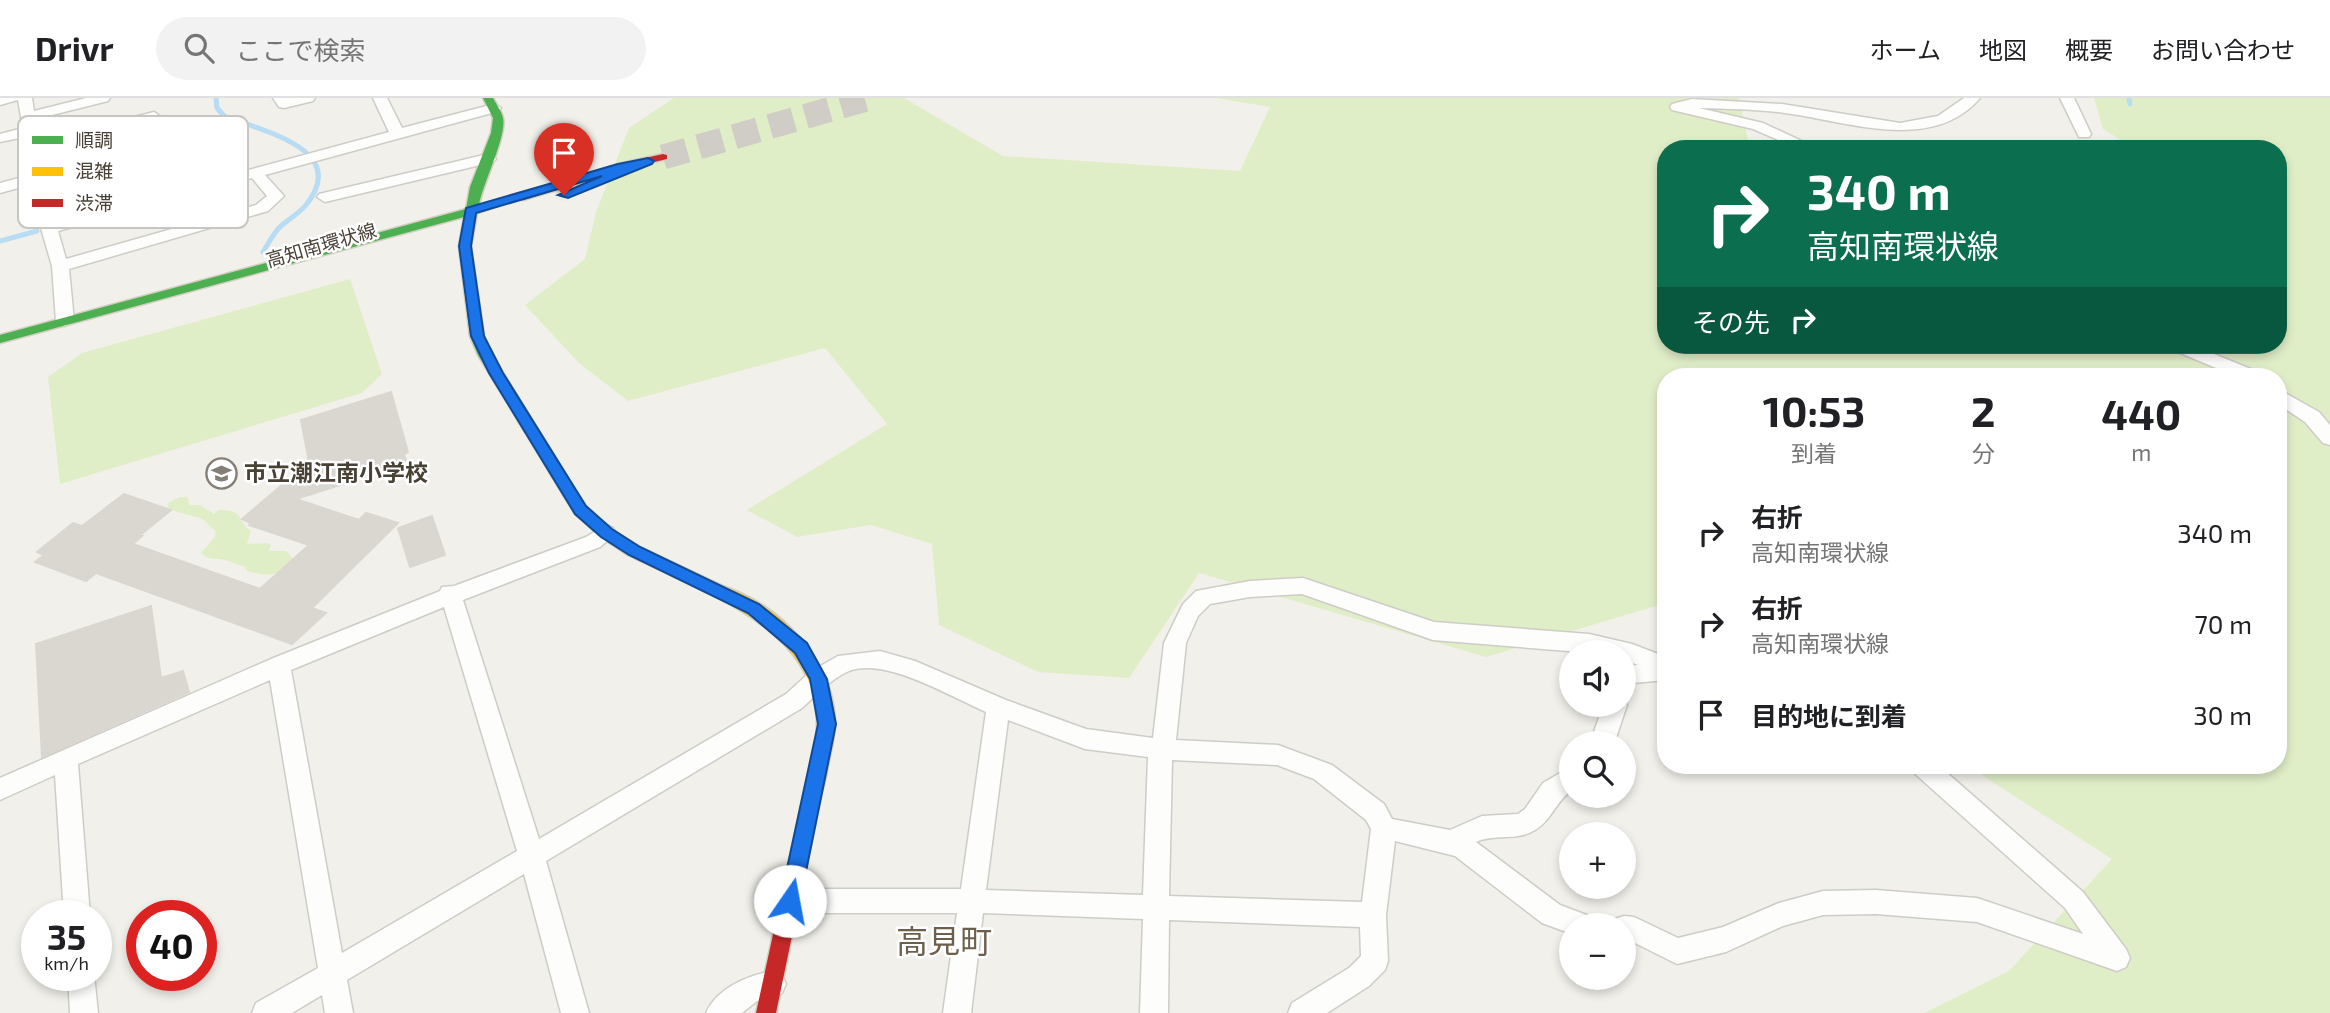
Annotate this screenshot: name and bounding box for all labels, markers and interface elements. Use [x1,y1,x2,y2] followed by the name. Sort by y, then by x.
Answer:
[156,17,646,80] search box
[35,28,114,68] text: Drivr
[180,29,218,67] icon: search
[236,34,366,65] text: ここで検索
[1870,35,1941,64] text: ホーム
[1979,35,2027,64] text: 地図
[2065,35,2113,64] text: 概要
[2151,35,2295,64] text: お問い合わせ
[18,116,248,228] legend
[534,123,594,195] pin
[75,128,113,151] text: 順調
[545,134,583,172] icon: arrive
[75,159,113,182] text: 混雑
[1807,161,1951,220] text: 340 m
[1692,168,1783,259] icon: right
[75,191,113,214] text: 渋滞
[263,218,379,271] street label: 高知南環状線
[1807,226,1999,264] text: 高知南環状線
[1784,301,1822,339] icon: right
[1692,306,1770,337] text: その先
[1763,385,1865,435] text: 10:53
[1971,385,1995,435] text: 2
[2101,388,2181,438] text: 440
[2131,438,2151,466] text: m
[1791,439,1837,467] text: 到着
[1972,439,1995,467] text: 分
[204,456,238,490] school or university icon: 市立潮江南小学校
[244,458,428,486] place label: 市立潮江南小学校
[1751,501,1803,532] text: 右折
[1692,514,1730,552] icon: right
[2177,517,2252,548] text: 340 m
[1751,538,1889,566] text: 高知南環状線
[1751,592,1803,623] text: 右折
[1692,605,1730,643] icon: right
[2194,608,2252,639] text: 70 m
[1751,629,1889,657] text: 高知南環状線
[1559,640,1636,990] map controls
[1559,640,1636,717] button: sound
[1692,696,1730,734] icon: arrive
[2193,699,2252,730] text: 30 m
[1751,700,1907,731] text: 目的地に到着
[1559,731,1636,808] button: search
[1559,822,1636,899] button: +
[753,864,827,938] position arrow
[126,900,217,991] speed limit sign: 40
[1559,913,1636,990] button: −
[47,915,86,957] text: 35
[896,921,992,959] district label: 高見町
[44,952,89,974] text: km/h

